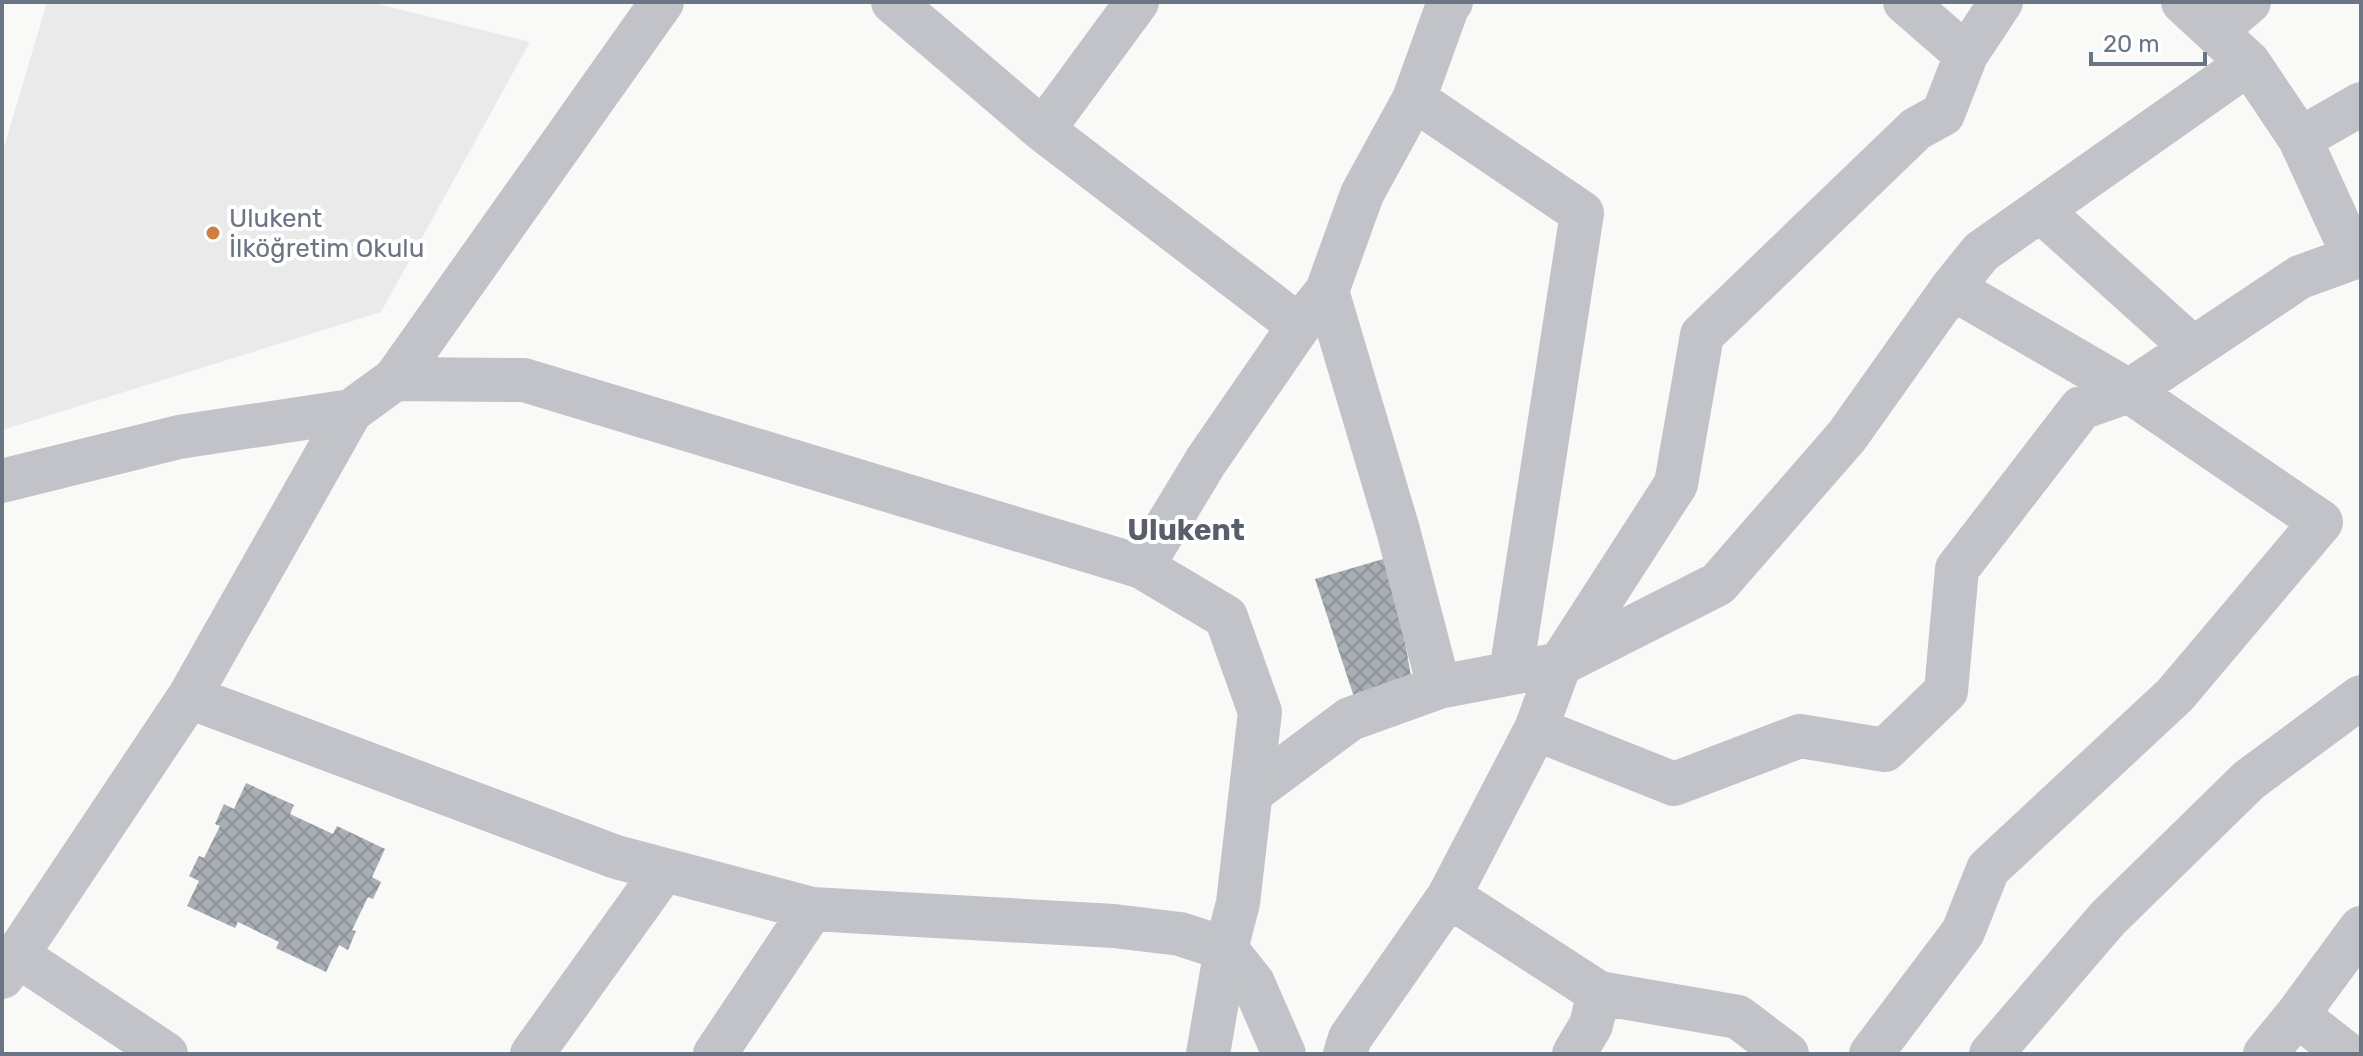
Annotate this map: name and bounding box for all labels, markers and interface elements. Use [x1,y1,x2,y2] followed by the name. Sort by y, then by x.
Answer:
[2091,16,2205,66] scale bar
[2103,30,2160,58] text: 20 m
[229,203,424,264] place label: Ulukent İlköğretim Okulu
[204,224,222,242] marker: Ulukent İlköğretim Okulu
[1127,512,1245,548] district label: Ulukent

